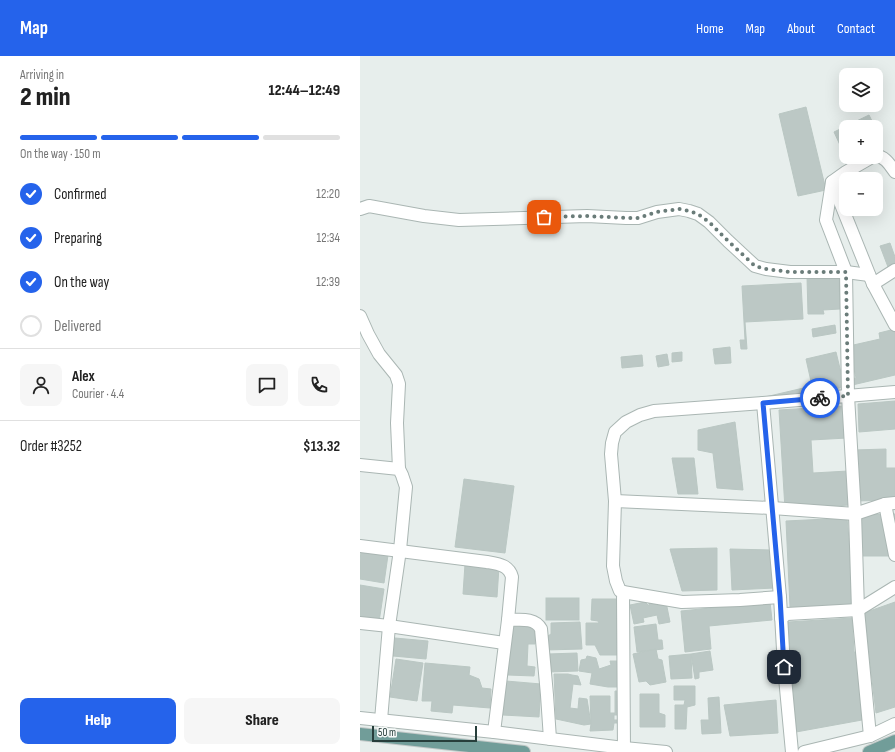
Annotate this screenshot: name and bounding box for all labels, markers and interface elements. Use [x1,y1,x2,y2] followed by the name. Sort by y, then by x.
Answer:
[20,17,48,40] text: Map
[696,20,724,37] text: Home
[746,20,765,37] text: Map
[787,20,815,37] text: About
[837,20,875,37] text: Contact
[20,67,64,83] text: Arriving in
[839,68,883,216] map controls
[839,68,883,112] button: layers
[269,81,340,100] text: 12:44–12:49
[20,82,70,113] text: 2 min
[839,120,883,164] button: +
[20,146,101,162] text: On the way · 150 m
[839,172,883,216] button: −
[20,183,42,205] icon: check
[54,185,107,204] text: Confirmed
[316,186,340,202] text: 12:20
[527,200,561,234] pin
[533,206,555,228] icon: bag
[20,227,42,249] icon: check
[54,229,102,248] text: Preparing
[317,230,340,246] text: 12:34
[20,271,42,293] icon: check
[54,273,109,292] text: On the way
[316,274,340,290] text: 12:39
[54,317,101,336] text: Delivered
[20,364,62,406] button: person
[246,364,288,406] button: chat
[298,364,340,406] button: phone
[72,367,95,386] text: Alex
[800,378,840,418] courier
[72,386,124,402] text: Courier · 4.4
[809,387,831,409] icon: bike
[20,437,82,456] text: Order #3252
[303,437,340,456] text: $13.32
[767,650,801,684] pin
[773,656,795,678] icon: home
[20,698,176,744] button: Help
[184,698,340,744] button: Share
[372,724,477,743] scale bar
[378,726,396,739] text: 50 m

